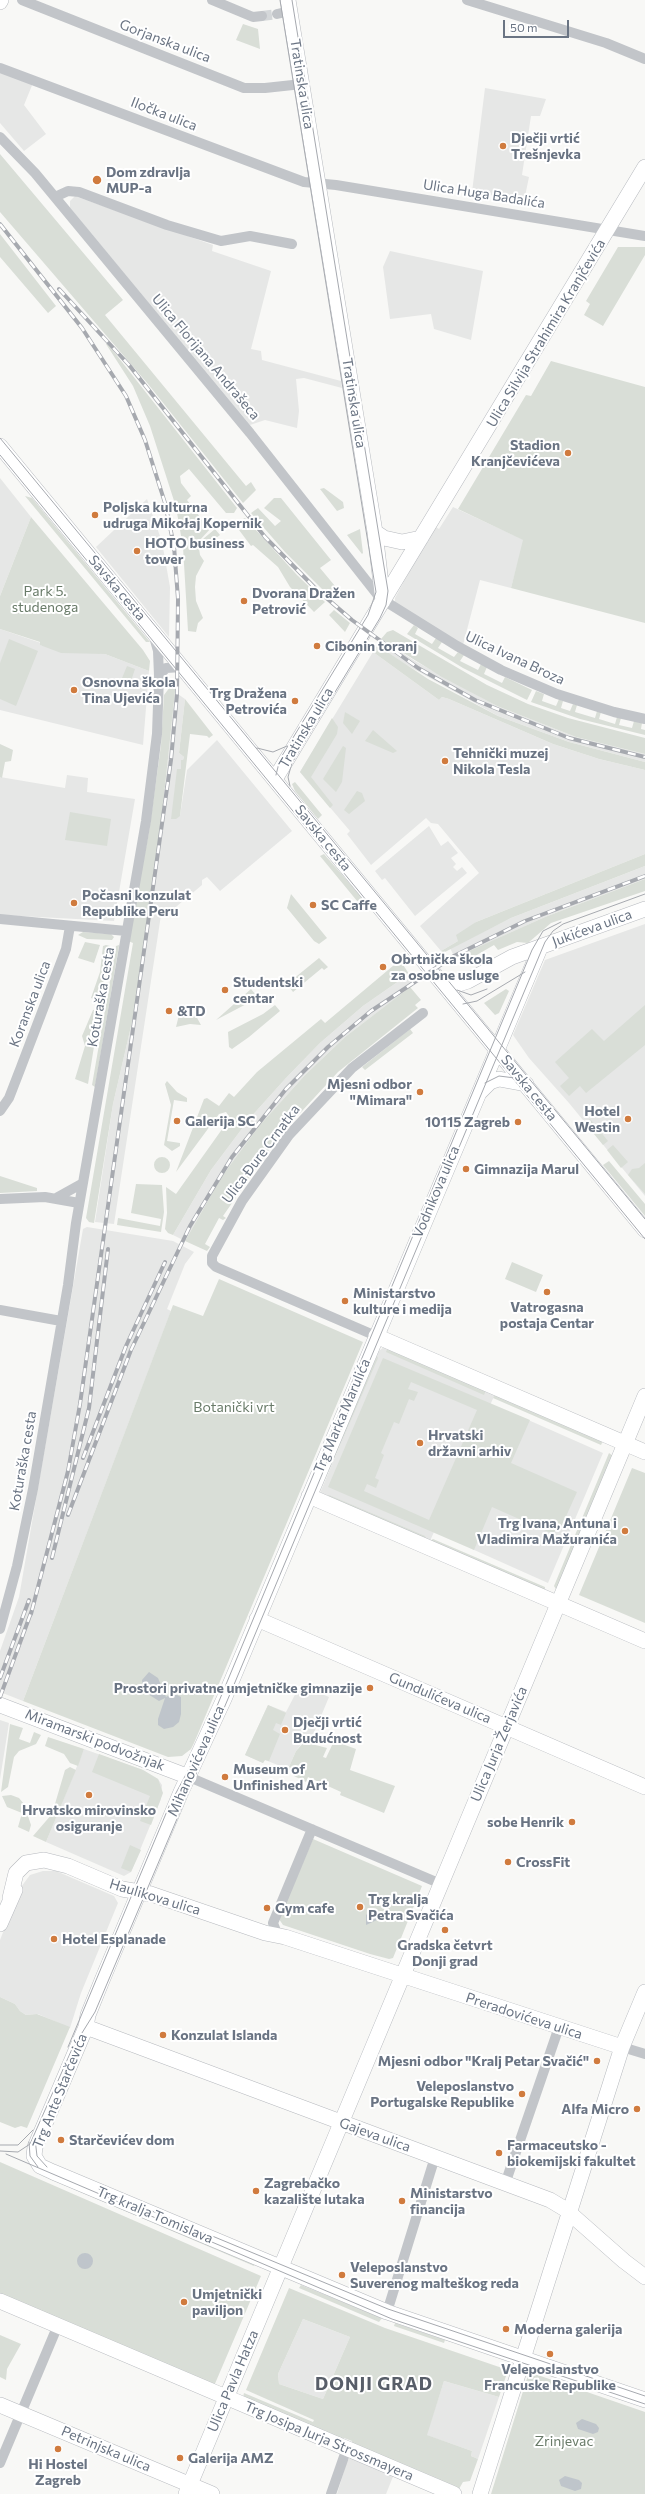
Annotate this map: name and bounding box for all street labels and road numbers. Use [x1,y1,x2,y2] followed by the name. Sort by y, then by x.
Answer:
[117,16,213,66] street label: Gorjanska ulica
[287,38,317,130] street label: Tratinska ulica
[129,94,199,134] street label: Iločka ulica
[422,176,546,212] street label: Ulica Huga Badalića
[483,236,609,430] street label: Ulica Silvija Strahimira Kranjčevića
[148,291,264,423] street label: Ulica Florijana Andrašeca
[339,357,369,449] street label: Tratinska ulica
[85,552,149,624] street label: Savska cesta
[463,628,567,688] street label: Ulica Ivana Broza
[275,685,337,771] street label: Tratinska ulica
[291,802,355,874] street label: Savska cesta
[550,906,634,950] street label: Jukićeva ulica
[84,946,118,1048] street label: Koturaška cesta
[6,958,54,1050] street label: Koranska ulica
[497,1052,561,1124] street label: Savska cesta
[218,1101,304,1207] street label: Ulica Đure Crnatka
[409,1143,463,1241] street label: Vodnikova ulica
[310,1356,374,1476] street label: Trg Marka Marulića
[6,1410,40,1512] street label: Koturaška cesta
[386,1669,494,1727] street label: Gundulićeva ulica
[467,1684,531,1804] street label: Ulica Jurja Žerjavića
[164,1703,228,1819] street label: Mihanovićeva ulica
[23,1706,167,1774] street label: Miramarski podvožnjak
[107,1875,203,1919] street label: Haulikova ulica
[464,1989,584,2043] street label: Preradovićeva ulica
[29,2031,91,2151] street label: Trg Ante Starčevića
[337,2114,413,2156] street label: Gajeva ulica
[94,2183,216,2247] street label: Trg kralja Tomislava
[204,2328,262,2434] street label: Ulica Pavla Hatza
[242,2398,416,2484] street label: Trg Josipa Jurja Strossmayera
[59,2423,153,2475] street label: Petrinjska ulica

